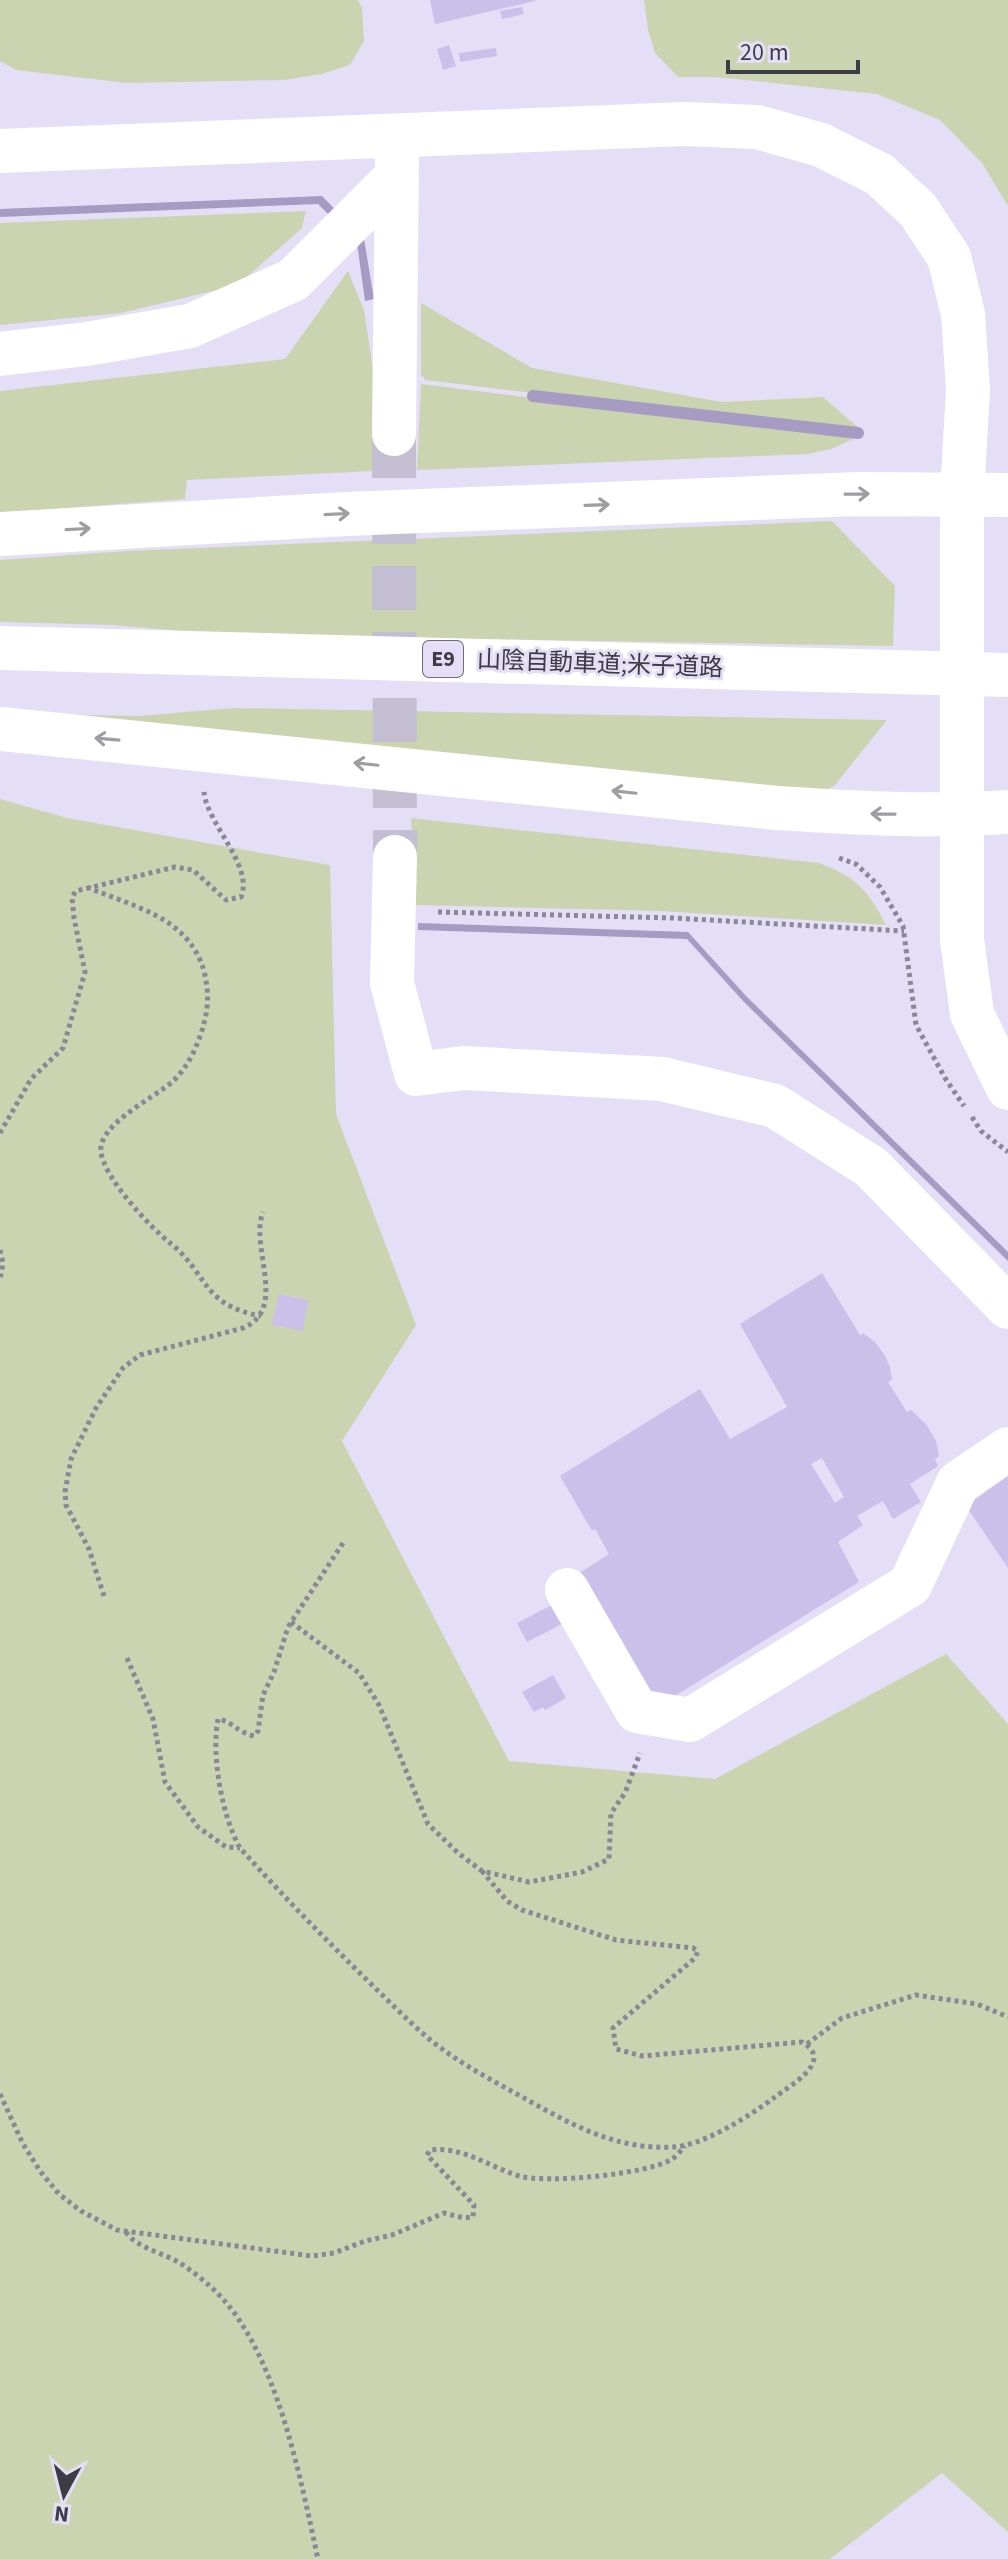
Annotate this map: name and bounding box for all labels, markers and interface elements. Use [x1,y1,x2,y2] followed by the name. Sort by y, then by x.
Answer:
[728,24,858,74] scale bar
[740,35,789,70] text: 20 m
[843,486,870,502] one-way arrow
[583,497,610,512] one-way arrow
[323,506,350,521] one-way arrow
[64,522,91,537] one-way arrow
[423,641,463,677] road number: E9
[476,642,724,686] street label: 山陰自動車道;米子道路
[94,731,121,746] one-way arrow
[353,757,380,772] one-way arrow
[611,784,638,799] one-way arrow
[870,806,897,822] one-way arrow
[24,2455,104,2535] north arrow
[52,2497,71,2531] text: N

